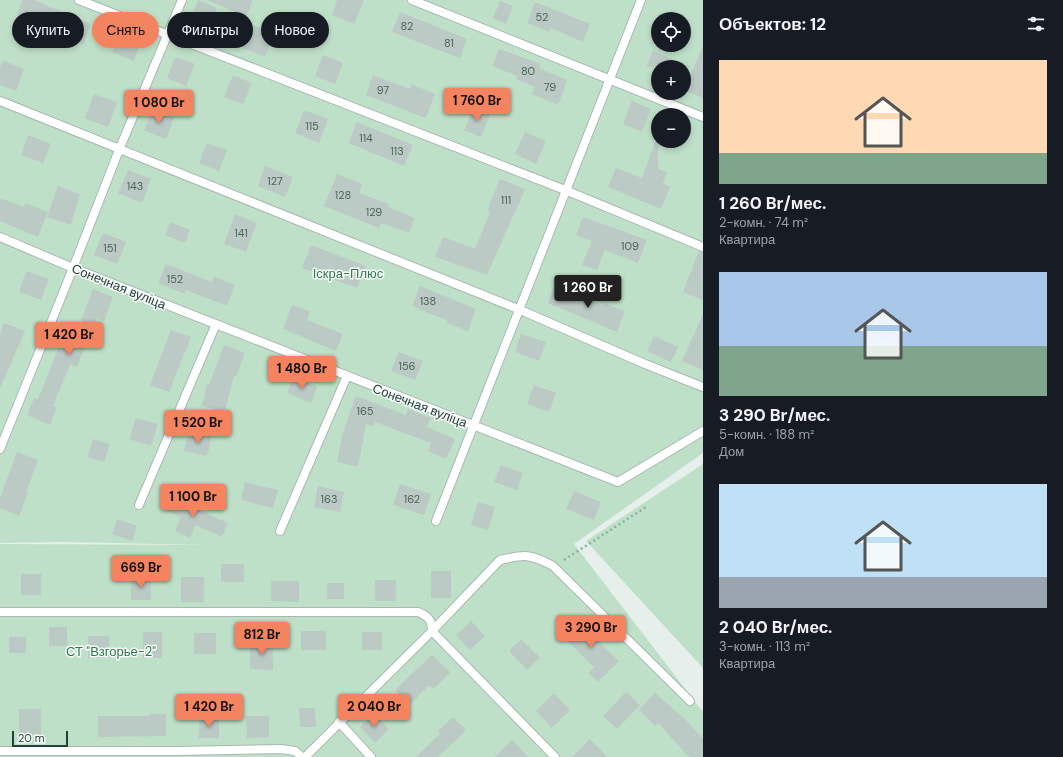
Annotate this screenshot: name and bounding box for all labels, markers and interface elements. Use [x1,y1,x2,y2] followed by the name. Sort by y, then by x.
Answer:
[536,10,548,24] house number: 52
[12,12,84,48] chip: Купить
[92,12,159,48] chip: Снять
[167,12,253,48] chip: Фильтры
[261,12,329,48] chip: Новое
[651,12,691,148] map controls
[651,12,691,52] button: locate
[719,13,826,35] text: Объектов: 12
[1025,13,1047,35] icon: filters
[401,19,413,33] house number: 82
[444,36,454,50] house number: 81
[651,60,691,100] button: +
[521,64,535,78] house number: 80
[544,80,556,94] house number: 79
[377,83,389,97] house number: 97
[847,86,919,158] icon: home
[436,88,518,122] pin: 1 760 Br
[118,90,200,124] pin: 1 080 Br
[453,92,501,109] text: 1 760 Br
[134,94,185,111] text: 1 080 Br
[651,108,691,148] button: −
[305,119,319,133] house number: 115
[359,131,373,145] house number: 114
[390,144,404,158] house number: 113
[267,174,283,188] house number: 127
[127,179,143,193] house number: 143
[335,188,351,202] house number: 128
[719,192,826,214] text: 1 260 Br/мес.
[501,193,511,207] house number: 111
[366,205,382,219] house number: 129
[719,214,808,231] text: 2-комн. · 74 m²
[234,226,248,240] house number: 141
[719,231,775,248] text: Квартира
[621,239,639,253] house number: 109
[103,241,117,255] house number: 151
[69,260,169,313] street label: Сонечная вуліца
[313,265,384,282] park label: Іскра-Плюс
[167,272,183,286] house number: 152
[547,275,629,309] pin: 1 260 Br
[563,279,613,296] text: 1 260 Br
[420,294,436,308] house number: 138
[847,298,919,370] icon: home
[28,322,110,356] pin: 1 420 Br
[44,326,94,343] text: 1 420 Br
[261,356,343,390] pin: 1 480 Br
[398,359,416,373] house number: 156
[277,360,327,377] text: 1 480 Br
[370,380,470,432] street label: Сонечная вуліца
[357,404,374,418] house number: 165
[719,404,830,426] text: 3 290 Br/мес.
[157,410,239,444] pin: 1 520 Br
[173,414,223,431] text: 1 520 Br
[719,426,814,443] text: 5-комн. · 188 m²
[719,443,744,460] text: Дом
[152,484,234,518] pin: 1 100 Br
[169,488,217,505] text: 1 100 Br
[321,492,337,506] house number: 163
[404,492,420,506] house number: 162
[847,510,919,582] icon: home
[108,555,174,589] pin: 669 Br
[120,559,162,576] text: 669 Br
[550,615,632,649] pin: 3 290 Br
[719,616,832,638] text: 2 040 Br/мес.
[565,619,617,636] text: 3 290 Br
[229,622,295,656] pin: 812 Br
[244,626,280,643] text: 812 Br
[719,638,810,655] text: 3-комн. · 113 m²
[66,643,156,660] park label: СТ "Взгорье-2"
[719,655,775,672] text: Квартира
[168,694,250,728] pin: 1 420 Br
[333,694,415,728] pin: 2 040 Br
[184,698,234,715] text: 1 420 Br
[347,698,401,715] text: 2 040 Br
[12,729,68,748] scale bar
[18,731,44,745] text: 20 m

